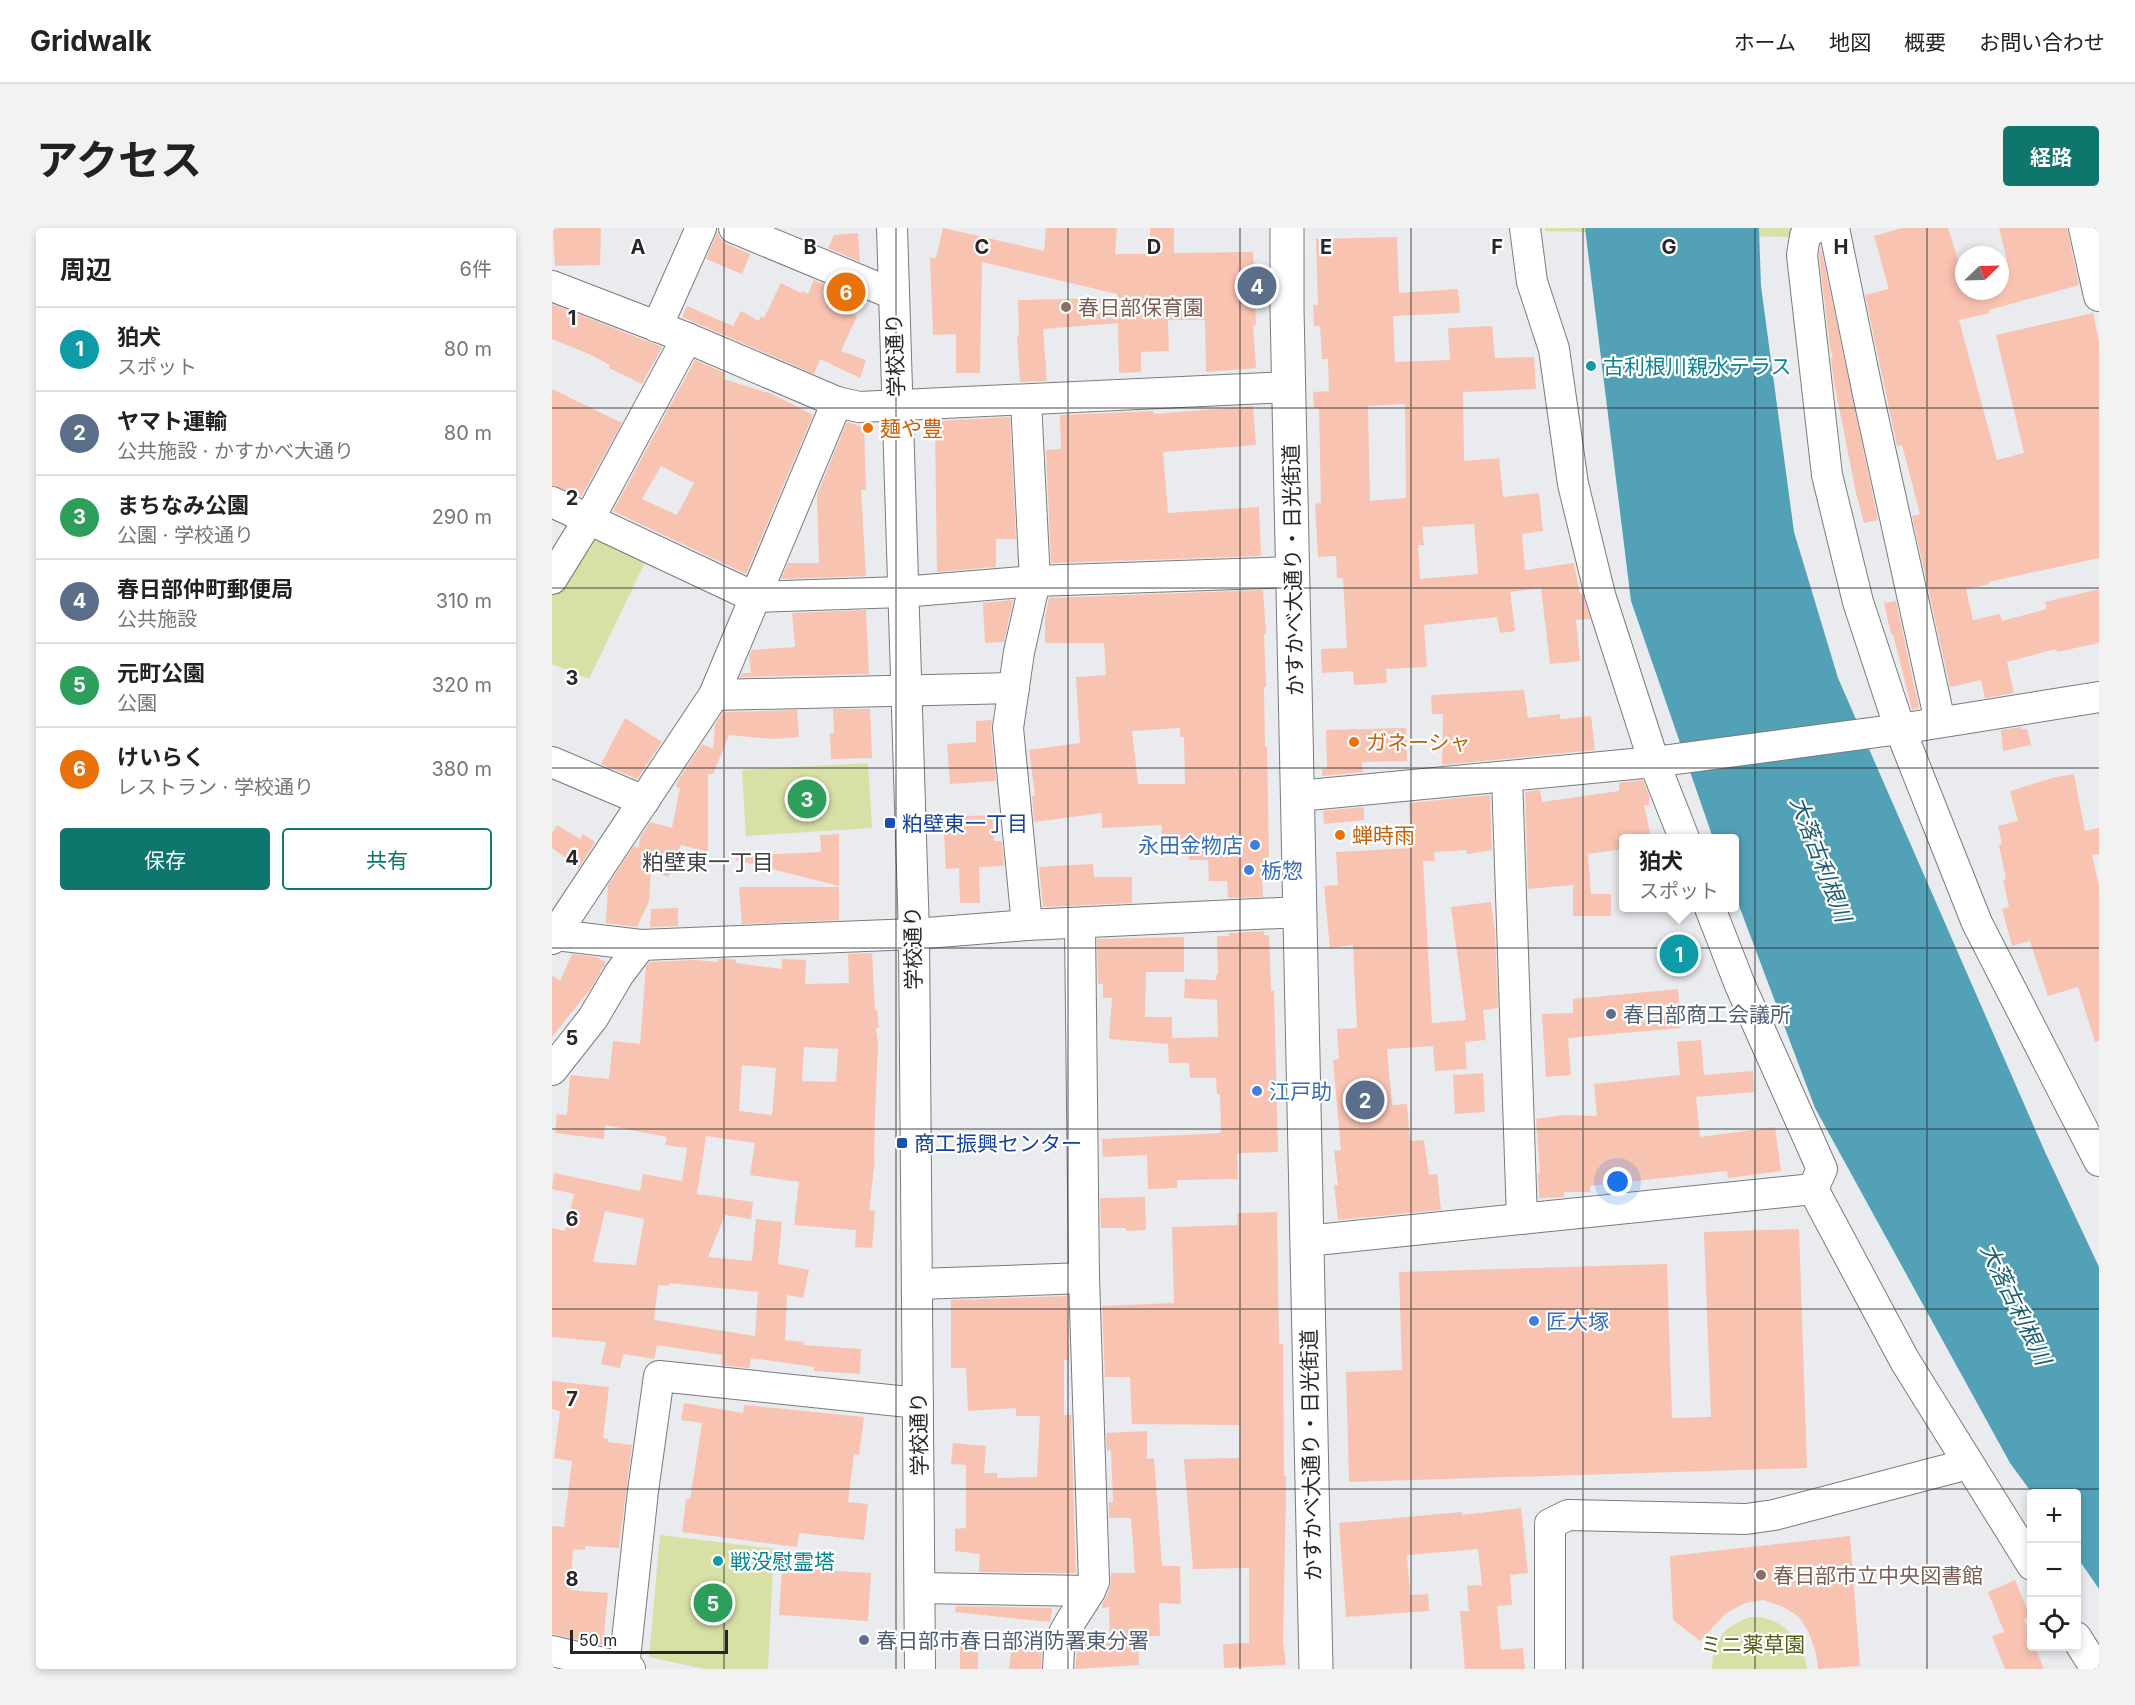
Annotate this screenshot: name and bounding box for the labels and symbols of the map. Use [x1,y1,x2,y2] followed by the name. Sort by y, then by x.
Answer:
[631,235,646,259] text: A
[803,235,817,259] text: B
[975,235,989,259] text: C
[1147,235,1161,259] text: D
[1320,235,1332,259] text: E
[1491,235,1503,259] text: F
[1661,235,1677,259] text: G
[1834,235,1848,259] text: H
[1955,246,2009,300] north arrow
[1238,264,1276,308] pin: 4
[826,270,866,314] pin: 6
[1078,295,1204,320] place label: 春日部保育園
[1059,300,1073,314] marker: 春日部保育園
[568,306,576,330] text: 1
[881,313,909,397] street label: 学校通り
[1603,354,1792,379] place label: 古利根川親水テラス
[1584,359,1598,373] marker: 古利根川親水テラス
[880,416,943,441] place label: 麺や豊
[861,421,875,435] marker: 麺や豊
[1278,444,1308,696] street label: かすかべ大通り・日光街道
[566,486,578,510] text: 2
[566,666,578,690] text: 3
[1366,730,1471,755] place label: ガネーシャ
[1347,735,1361,749] marker: ガネーシャ
[788,776,826,822] pin: 3
[1785,793,1858,927] water label: 大落古利根川
[902,811,1028,836] place label: 粕壁東一丁目
[883,816,897,830] marker: 粕壁東一丁目
[1352,823,1415,848] place label: 蝉時雨
[1333,828,1347,842] marker: 蝉時雨
[1138,833,1243,858] place label: 永田金物店
[1248,838,1262,852] marker: 永田金物店
[565,846,579,870] text: 4
[642,849,774,875] district label: 粕壁東一丁目
[1261,858,1303,883] place label: 栃惣
[1242,863,1256,877] marker: 栃惣
[900,906,926,990] street label: 学校通り
[1660,932,1698,976] pin: 1
[1623,1002,1791,1027] place label: 春日部商工会議所
[1604,1007,1618,1021] marker: 春日部商工会議所
[566,1026,578,1050] text: 5
[1346,1078,1384,1122] pin: 2
[1269,1079,1332,1104] place label: 江戸助
[1250,1084,1264,1098] marker: 江戸助
[914,1131,1082,1156] place label: 商工振興センター
[895,1136,909,1150] marker: 商工振興センター
[1603,1167,1632,1196] your location
[566,1207,579,1231] text: 6
[1975,1239,2057,1371] water label: 大落古利根川
[1546,1309,1609,1334] place label: 匠大塚
[1527,1314,1541,1328] marker: 匠大塚
[1296,1329,1326,1581] street label: かすかべ大通り・日光街道
[566,1387,578,1411] text: 7
[906,1392,932,1476] street label: 学校通り
[730,1549,835,1574] place label: 戦没慰霊塔
[711,1554,725,1568] marker: 戦没慰霊塔
[1773,1563,1983,1588] place label: 春日部市立中央図書館
[565,1567,579,1591] text: 8
[1754,1568,1768,1582] marker: 春日部市立中央図書館
[694,1580,732,1626] pin: 5
[570,1627,728,1654] scale bar
[876,1628,1149,1653] place label: 春日部市春日部消防署東分署
[1701,1632,1806,1657] park label: ミニ薬草園
[857,1633,871,1647] marker: 春日部市春日部消防署東分署

